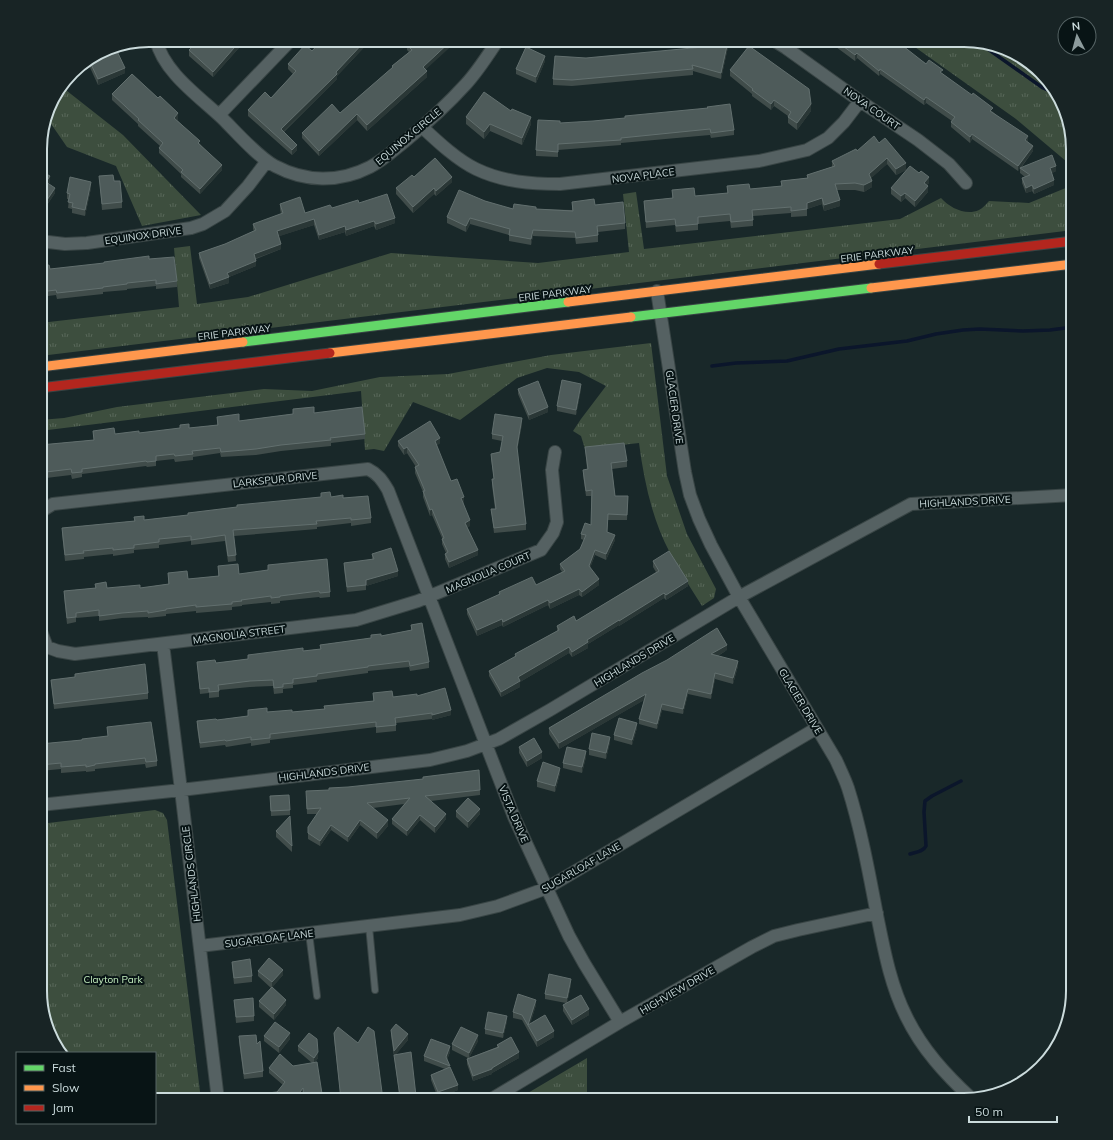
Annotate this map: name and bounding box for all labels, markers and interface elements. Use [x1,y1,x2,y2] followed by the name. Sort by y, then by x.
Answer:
[1057,16,1097,56] north arrow
[1071,19,1081,33] text: N
[841,84,902,133] street label: NOVA COURT
[373,105,444,168] street label: EQUINOX CIRCLE
[611,165,675,186] street label: NOVA PLACE
[104,224,182,247] street label: EQUINOX DRIVE
[840,243,915,265] street label: ERIE PARKWAY
[518,282,593,304] street label: ERIE PARKWAY
[197,321,272,343] street label: ERIE PARKWAY
[663,369,686,445] street label: GLACIER DRIVE
[232,469,318,490] street label: LARKSPUR DRIVE
[919,493,1011,510] street label: HIGHLANDS DRIVE
[444,549,532,596] street label: MAGNOLIA COURT
[192,622,286,647] street label: MAGNOLIA STREET
[592,631,677,690] street label: HIGHLANDS DRIVE
[776,666,825,737] street label: GLACIER DRIVE
[278,760,370,785] street label: HIGHLANDS DRIVE
[496,784,531,845] street label: VISTA DRIVE
[179,825,204,922] street label: HIGHLANDS CIRCLE
[539,839,623,895] street label: SUGARLOAF LANE
[224,927,314,950] street label: SUGARLOAF LANE
[638,964,717,1017] street label: HIGHVIEW DRIVE
[83,973,143,986] park label: Clayton Park
[16,1052,156,1124] legend
[52,1060,76,1075] text: Fast
[52,1080,80,1095] text: Slow
[969,1098,1057,1124] scale bar
[52,1100,74,1115] text: Jam
[975,1104,1003,1119] text: 50 m

